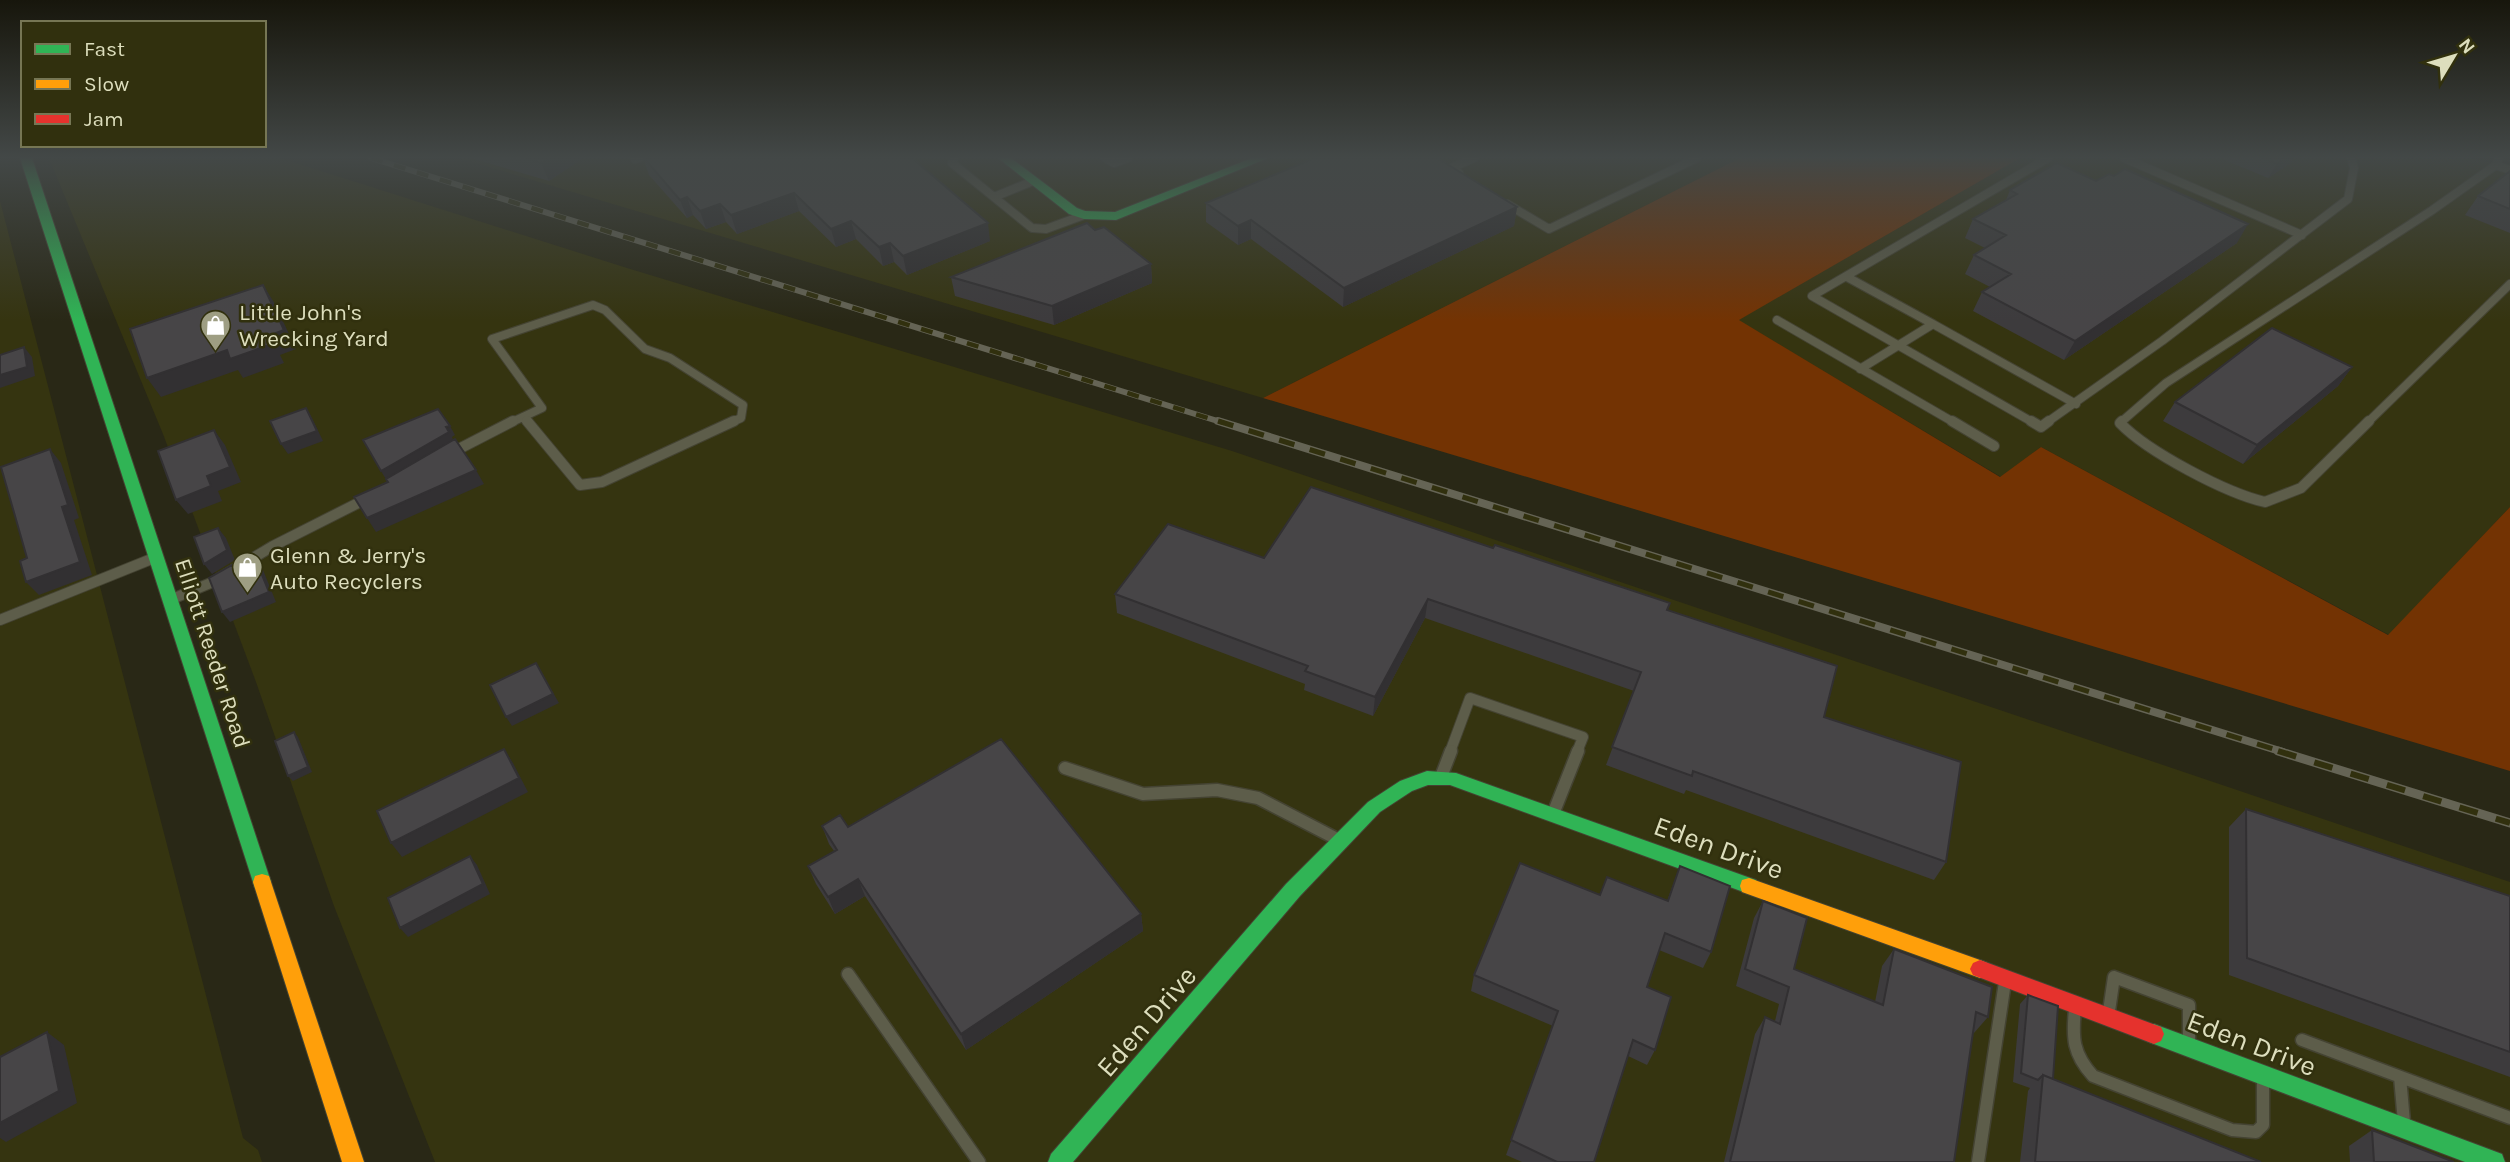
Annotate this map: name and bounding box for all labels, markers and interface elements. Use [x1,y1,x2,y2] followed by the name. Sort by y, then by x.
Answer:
[21,21,266,147] legend
[2419,21,2489,91] north arrow
[2454,34,2479,58] text: N
[84,37,125,61] text: Fast
[84,72,129,96] text: Slow
[84,107,124,131] text: Jam
[239,299,389,352] place label: Little John's Wrecking Yard
[199,308,233,352] shop icon: Little John's Wrecking Yard
[270,542,426,595] place label: Glenn & Jerry's Auto Recyclers
[230,551,264,595] shop icon: Glenn & Jerry's Auto Recyclers
[169,555,256,751] street label: Elliott Reeder Road
[1649,809,1788,886] street label: Eden Drive
[1089,959,1203,1083] street label: Eden Drive
[2183,1004,2321,1083] street label: Eden Drive

